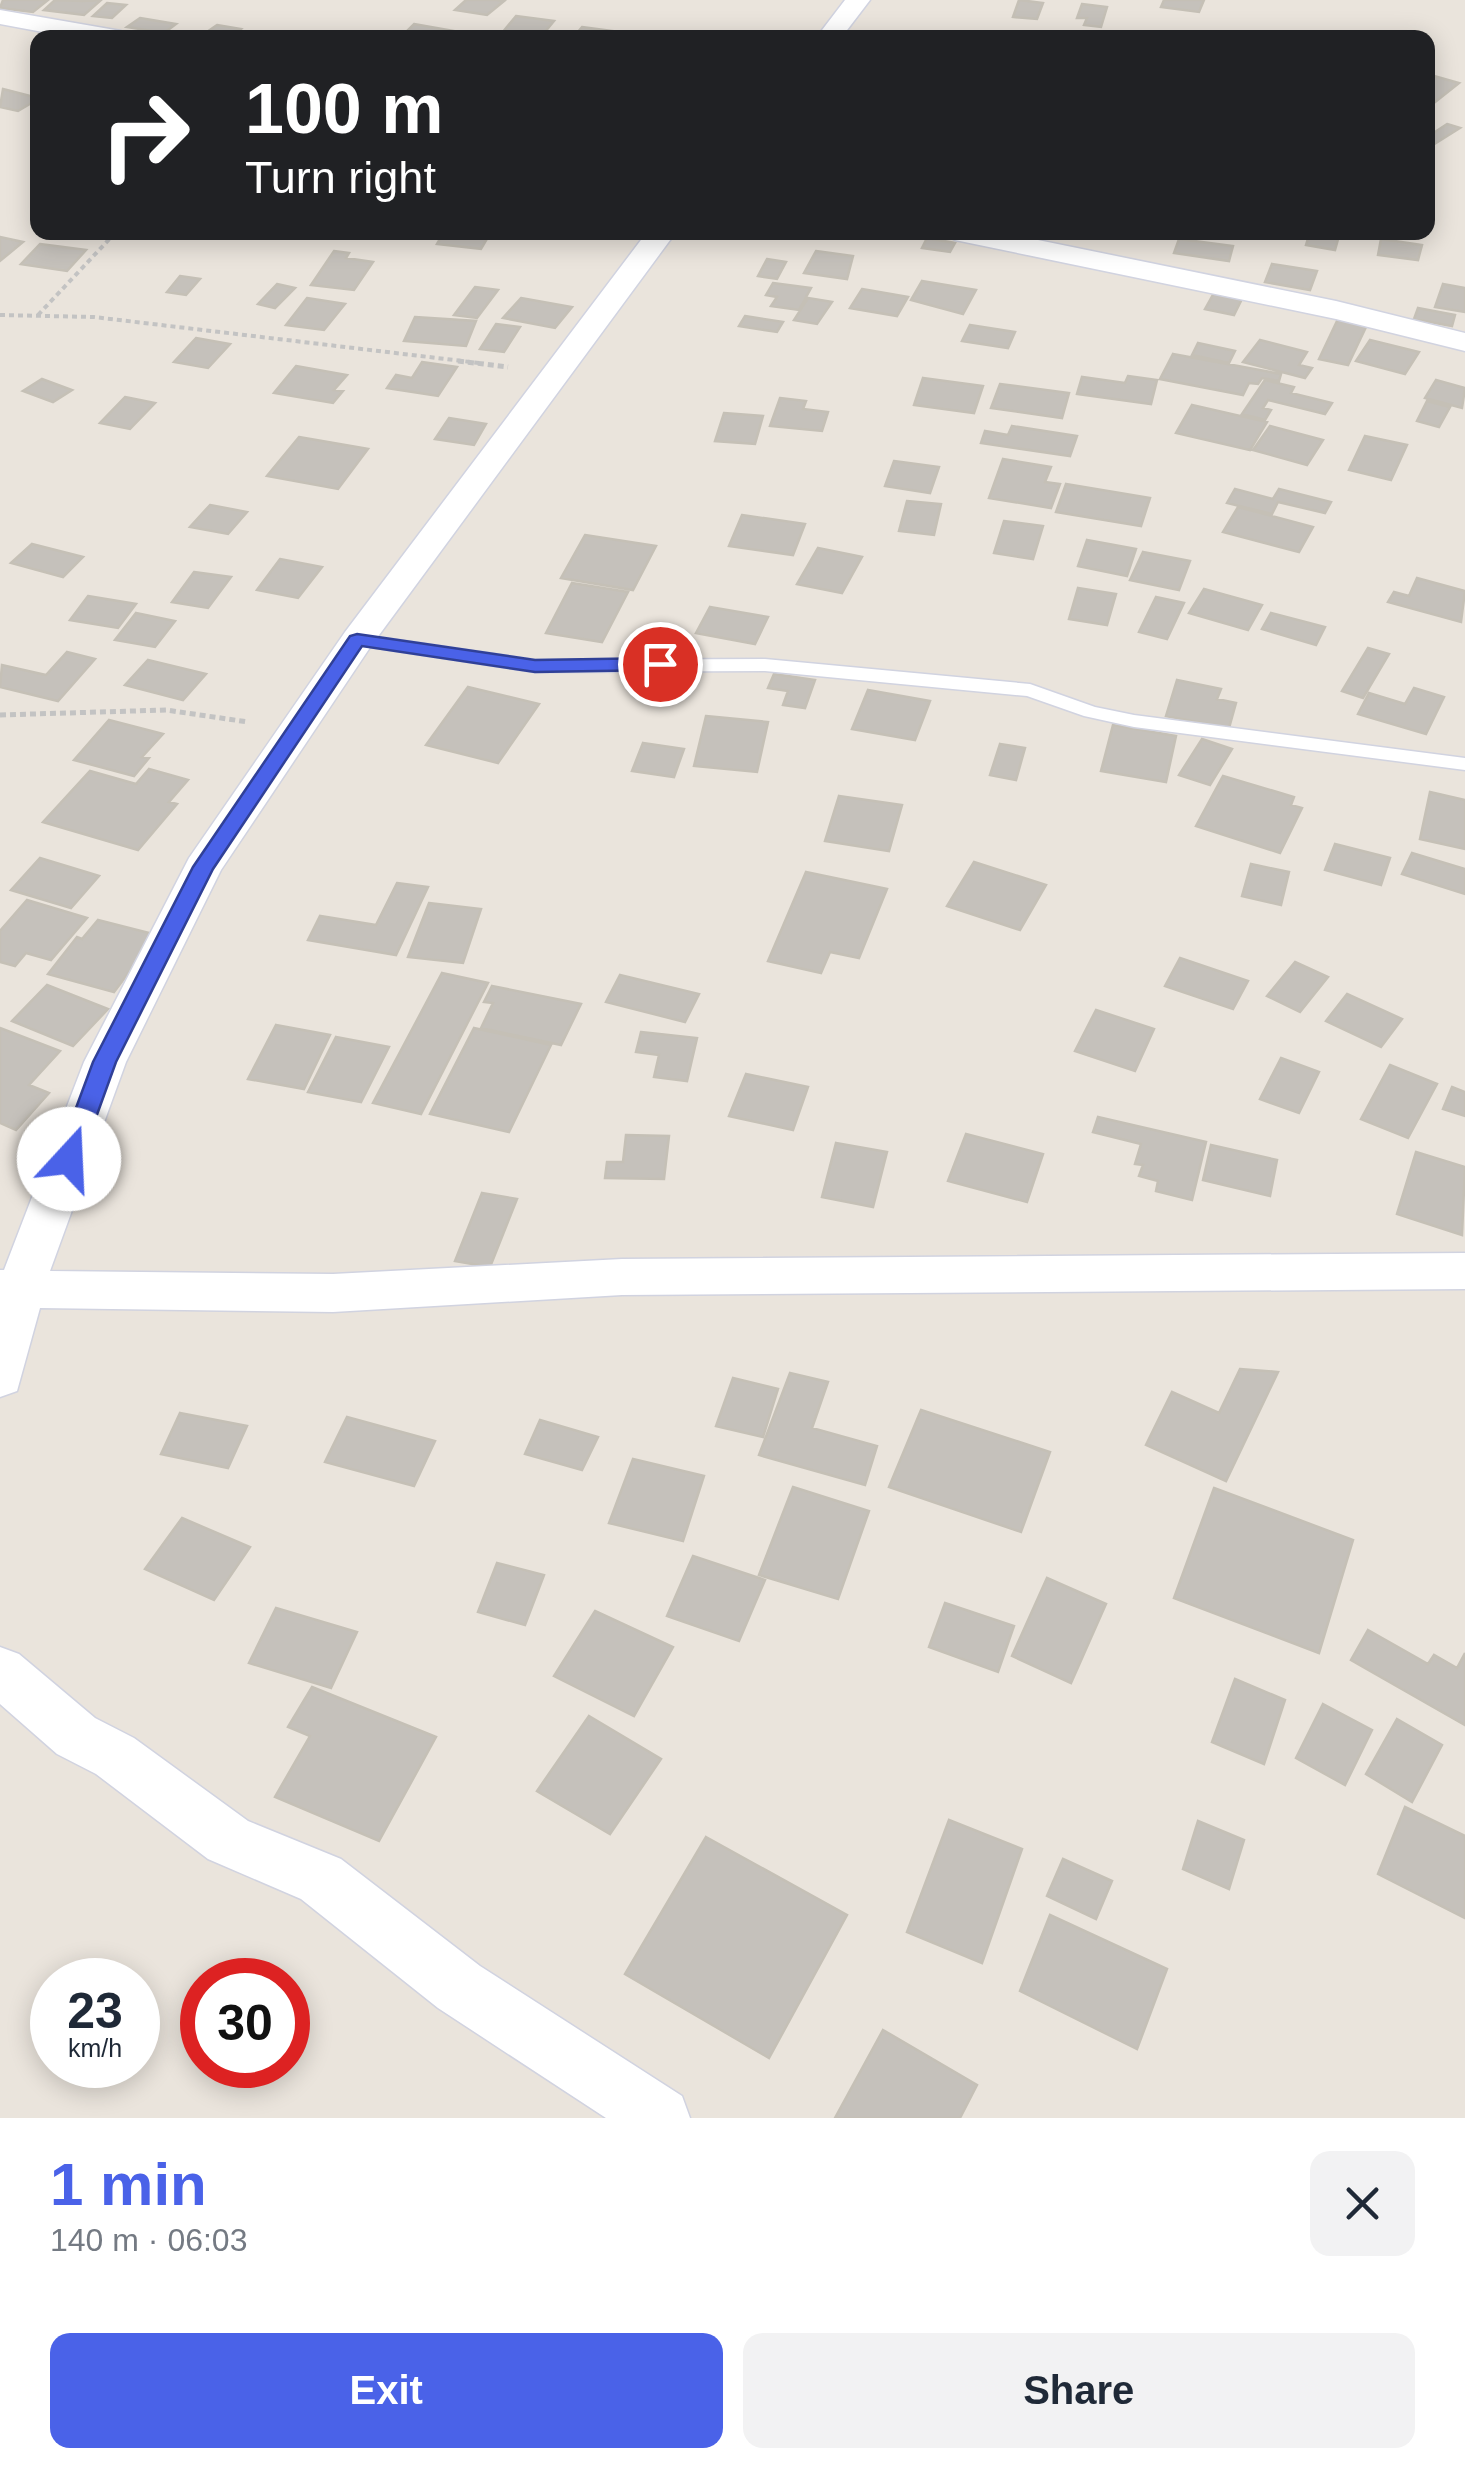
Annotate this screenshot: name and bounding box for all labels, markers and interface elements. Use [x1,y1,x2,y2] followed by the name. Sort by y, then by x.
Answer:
[80,70,210,200] icon: right
[245,70,443,148] text: 100 m
[245,152,436,203] text: Turn right
[618,622,703,707] pin
[633,637,688,692] icon: arrive
[17,1107,121,1211] position arrow
[180,1958,310,2088] speed limit sign: 30
[67,1983,123,2039] text: 23
[68,2034,122,2062] text: km/h
[50,2151,207,2218] text: 1 min
[1310,2151,1415,2256] button: close
[50,2222,247,2258] text: 140 m · 06:03
[50,2333,723,2448] button: Exit
[743,2333,1415,2448] button: Share

